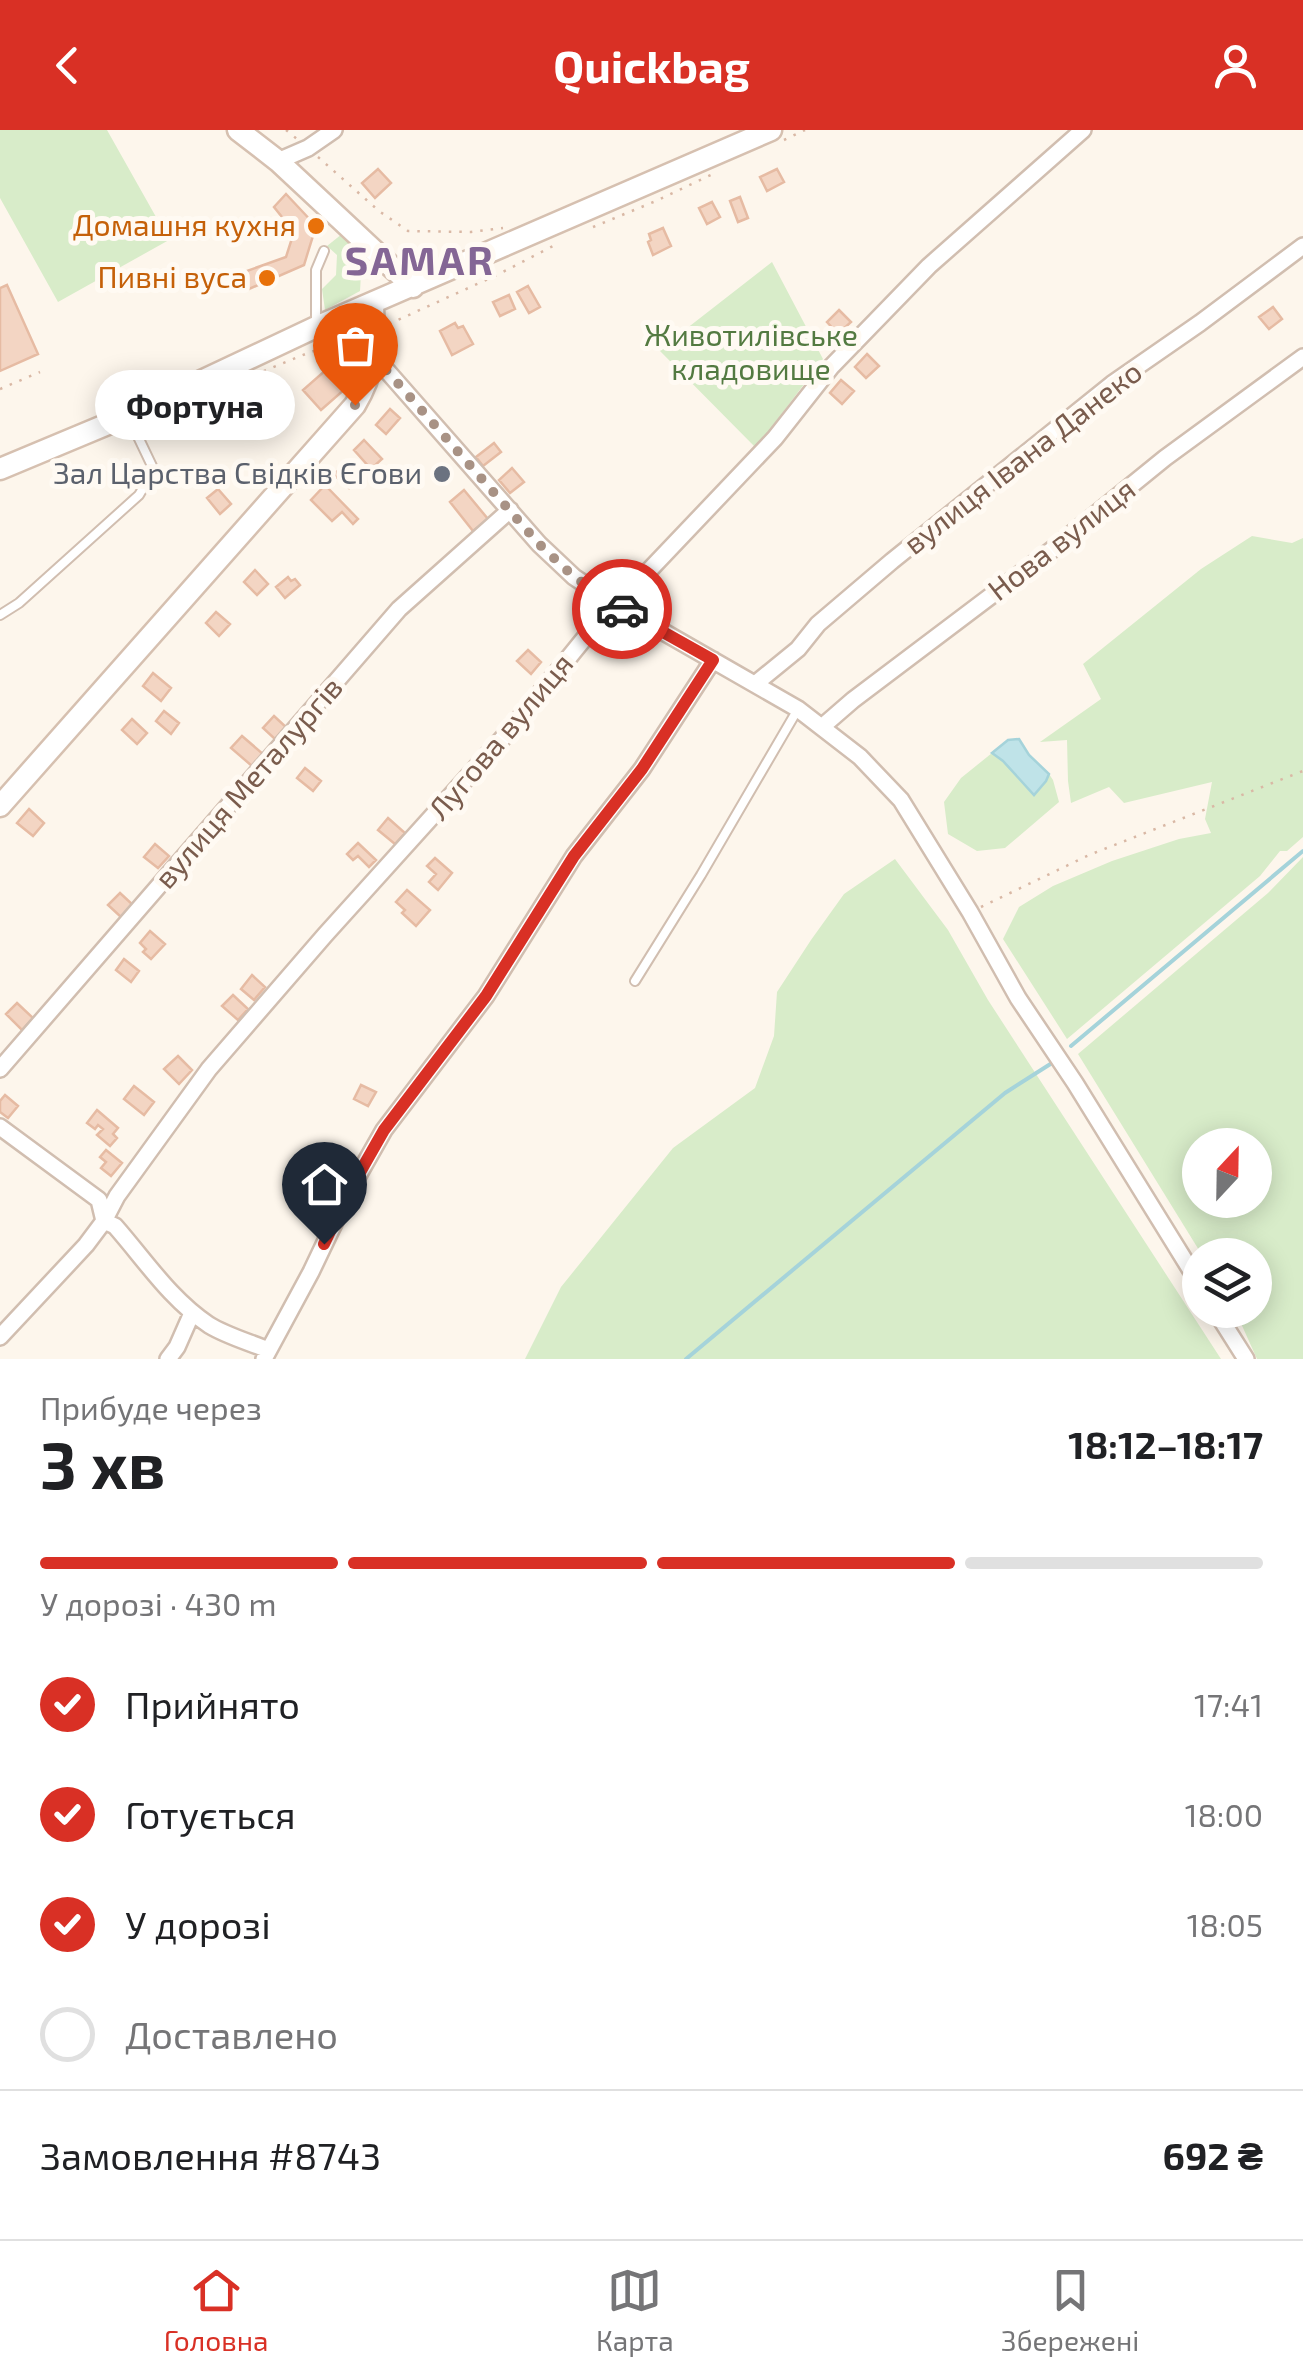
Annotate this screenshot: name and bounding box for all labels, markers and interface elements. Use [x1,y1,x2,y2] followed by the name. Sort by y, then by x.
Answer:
[40,38,95,93] icon: back
[553,38,750,92] text: Quickbag
[1208,38,1263,93] icon: person
[73,206,296,243] place label: Домашня кухня
[305,215,327,237] marker: Домашня кухня
[345,235,495,283] district label: SAMAR
[97,258,247,295] place label: Пивні вуса
[256,267,278,289] marker: Пивні вуса
[313,303,398,406] pin
[644,316,858,386] park label: Животилівське кладовище
[328,318,383,373] icon: bag
[895,352,1149,561] street label: вулиця Івана Данеко
[95,370,295,440] callout: Фортуна
[126,386,264,424] text: Фортуна
[53,454,422,490] place label: Зал Царства Свідків Єгови
[431,463,453,485] marker: Зал Царства Свідків Єгови
[980,470,1142,608] street label: Нова вулиця
[572,559,672,659] courier
[595,582,650,637] icon: car
[419,645,580,827] street label: Лугова вулиця
[146,669,350,895] street label: вулиця Металургів
[1182,1128,1272,1218] north arrow
[1182,1128,1272,1328] map controls
[282,1142,367,1245] pin
[297,1157,352,1212] icon: home
[1182,1238,1272,1328] button: layers
[40,1388,262,1426] text: Прибуде через
[1068,1421,1263,1467] text: 18:12–18:17
[40,1424,165,1502] text: 3 хв
[40,1584,276,1622] text: У дорозі · 430 m
[40,1677,95,1732] icon: check
[125,1681,300,1727] text: Прийнято
[1194,1685,1263,1723] text: 17:41
[40,1787,95,1842] icon: check
[125,1791,296,1837] text: Готується
[1185,1795,1263,1833] text: 18:00
[40,1897,95,1952] icon: check
[125,1901,271,1947] text: У дорозі
[1187,1905,1263,1943] text: 18:05
[125,2011,338,2057] text: Доставлено
[40,2132,381,2178] text: Замовлення #8743
[1163,2132,1263,2178] text: 692 ₴
[164,2263,269,2357] tab: Головна
[596,2263,674,2357] tab: Карта
[1001,2263,1139,2357] tab: Збережені

